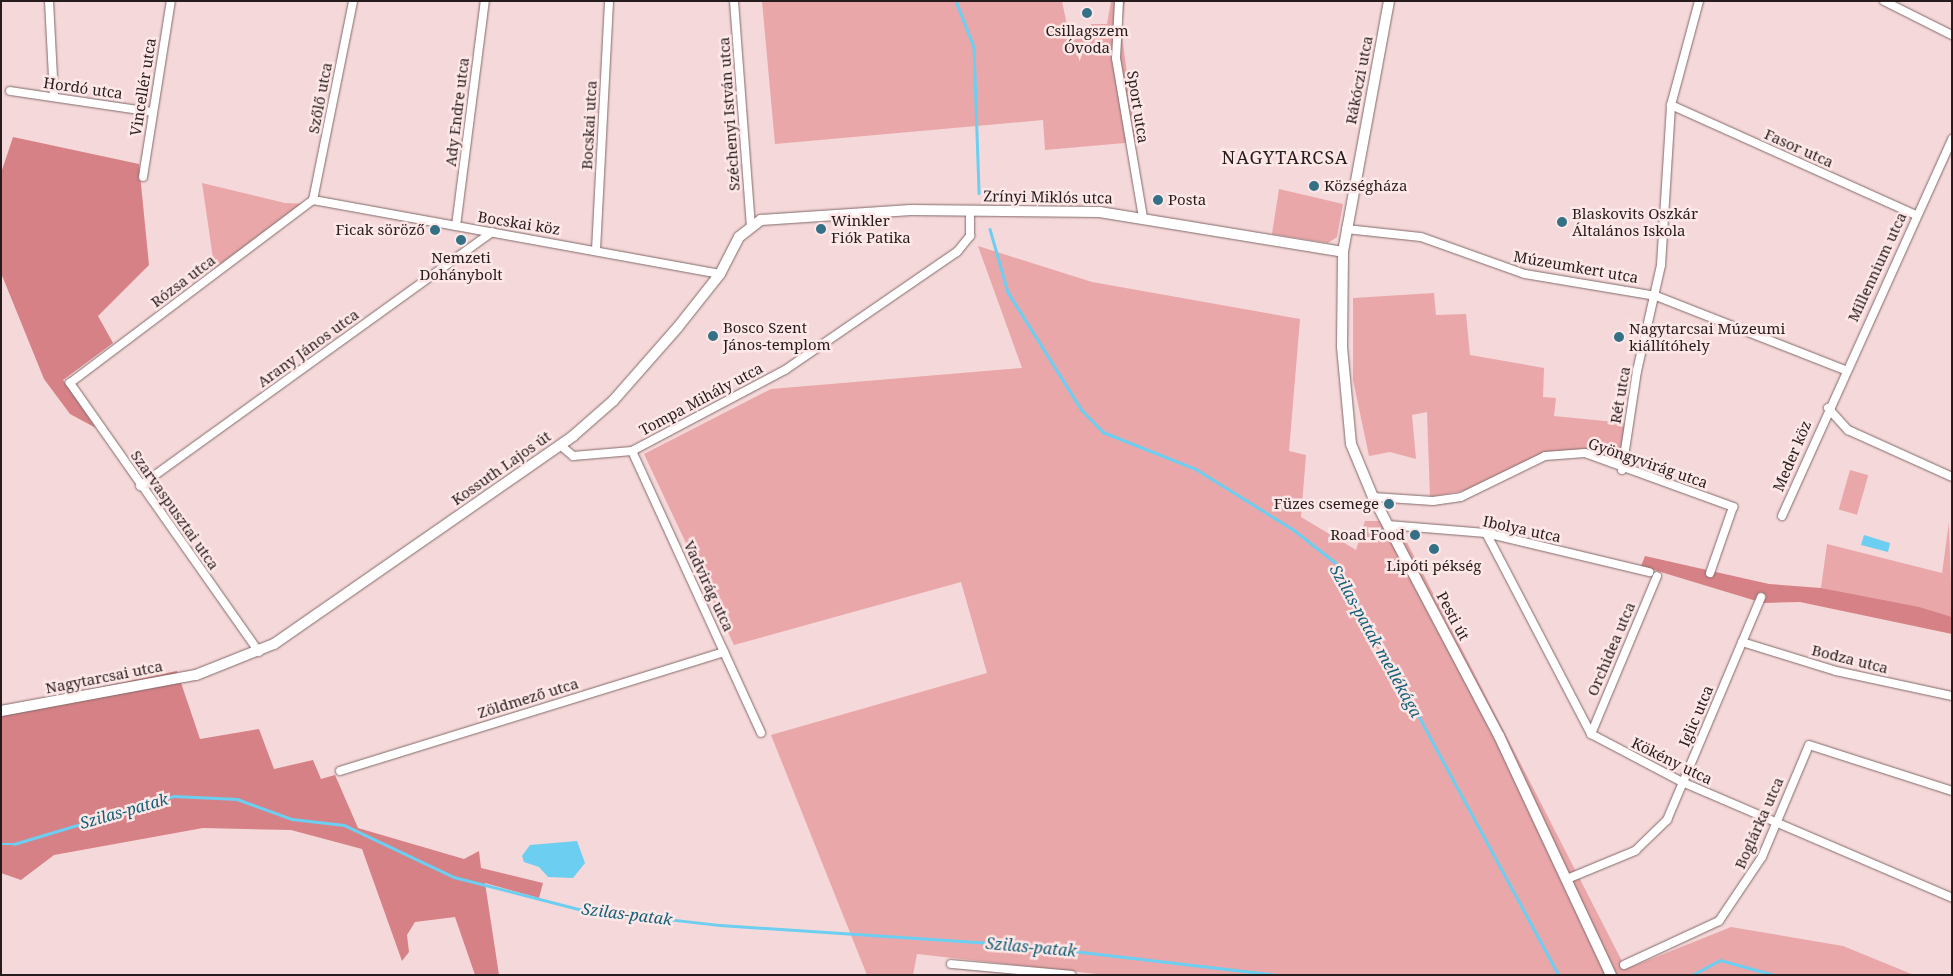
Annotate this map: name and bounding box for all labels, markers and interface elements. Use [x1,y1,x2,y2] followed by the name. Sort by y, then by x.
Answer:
[1081,7,1093,19] marker: Csillagszem Óvoda
[1045,21,1129,56] place label: Csillagszem Óvoda
[1342,34,1376,126] street label: Rákóczi utca
[715,36,743,192] street label: Széchenyi István utca
[126,37,160,137] street label: Vincellér utca
[441,56,473,168] street label: Ady Endre utca
[304,61,336,135] street label: Szőlő utca
[1123,70,1153,144] street label: Sport utca
[42,74,124,102] street label: Hordó utca
[578,80,600,170] street label: Bocskai utca
[1762,125,1836,171] street label: Fasor utca
[1220,146,1350,168] district label: NAGYTARCSA
[1324,177,1407,195] place label: Községháza
[1308,180,1320,192] marker: Községháza
[983,187,1113,207] street label: Zrínyi Miklós utca
[1168,191,1206,209] place label: Posta
[1152,194,1164,206] marker: Posta
[1572,204,1698,239] place label: Blaskovits Oszkár Általános Iskola
[476,208,562,238] street label: Bocskai köz
[1844,209,1910,325] street label: Millennium utca
[831,211,911,246] place label: Winkler Fiók Patika
[1556,216,1568,228] marker: Blaskovits Oszkár Általános Iskola
[335,221,425,239] place label: Ficak söröző
[815,223,827,235] marker: Winkler Fiók Patika
[429,224,441,236] marker: Ficak söröző
[455,234,467,246] marker: Nemzeti Dohánybolt
[1512,247,1640,287] street label: Múzeumkert utca
[419,248,503,283] place label: Nemzeti Dohánybolt
[147,251,219,311] street label: Rózsa utca
[254,305,362,391] street label: Arany János utca
[723,318,831,353] place label: Bosco Szent János-templom
[1629,319,1785,354] place label: Nagytarcsai Múzeumi kiállítóhely
[707,330,719,342] marker: Bosco Szent János-templom
[1613,331,1625,343] marker: Nagytarcsai Múzeumi kiállítóhely
[636,359,766,439] street label: Tompa Mihály utca
[1606,365,1634,425] street label: Rét utca
[1769,418,1815,494] street label: Meder köz
[448,427,554,509] street label: Kossuth Lajos út
[1586,434,1710,492] street label: Gyöngyvirág utca
[127,447,223,573] street label: Szarvaspusztai utca
[1274,495,1379,513] place label: Füzes csemege
[1383,498,1395,510] marker: Füzes csemege
[1481,512,1563,546] street label: Ibolya utca
[1330,526,1405,544] place label: Road Food
[1409,529,1421,541] marker: Road Food
[680,538,738,634] street label: Vadvirág utca
[1428,543,1440,555] marker: Lipóti pékség
[1387,557,1481,575] place label: Lipóti pékség
[1326,561,1426,721] water label: Szilas-patak mellékága
[1433,589,1473,643] street label: Pesti út
[1583,599,1639,699] street label: Orchidea utca
[1810,641,1890,677] street label: Bodza utca
[44,657,164,697] street label: Nagytarcsai utca
[475,674,581,722] street label: Zöldmező utca
[1675,683,1717,749] street label: Iglic utca
[1629,734,1715,788] street label: Kökény utca
[1731,774,1787,872] street label: Boglárka utca
[78,789,170,833] water label: Szilas-patak
[581,899,673,929] water label: Szilas-patak
[985,933,1077,961] water label: Szilas-patak

